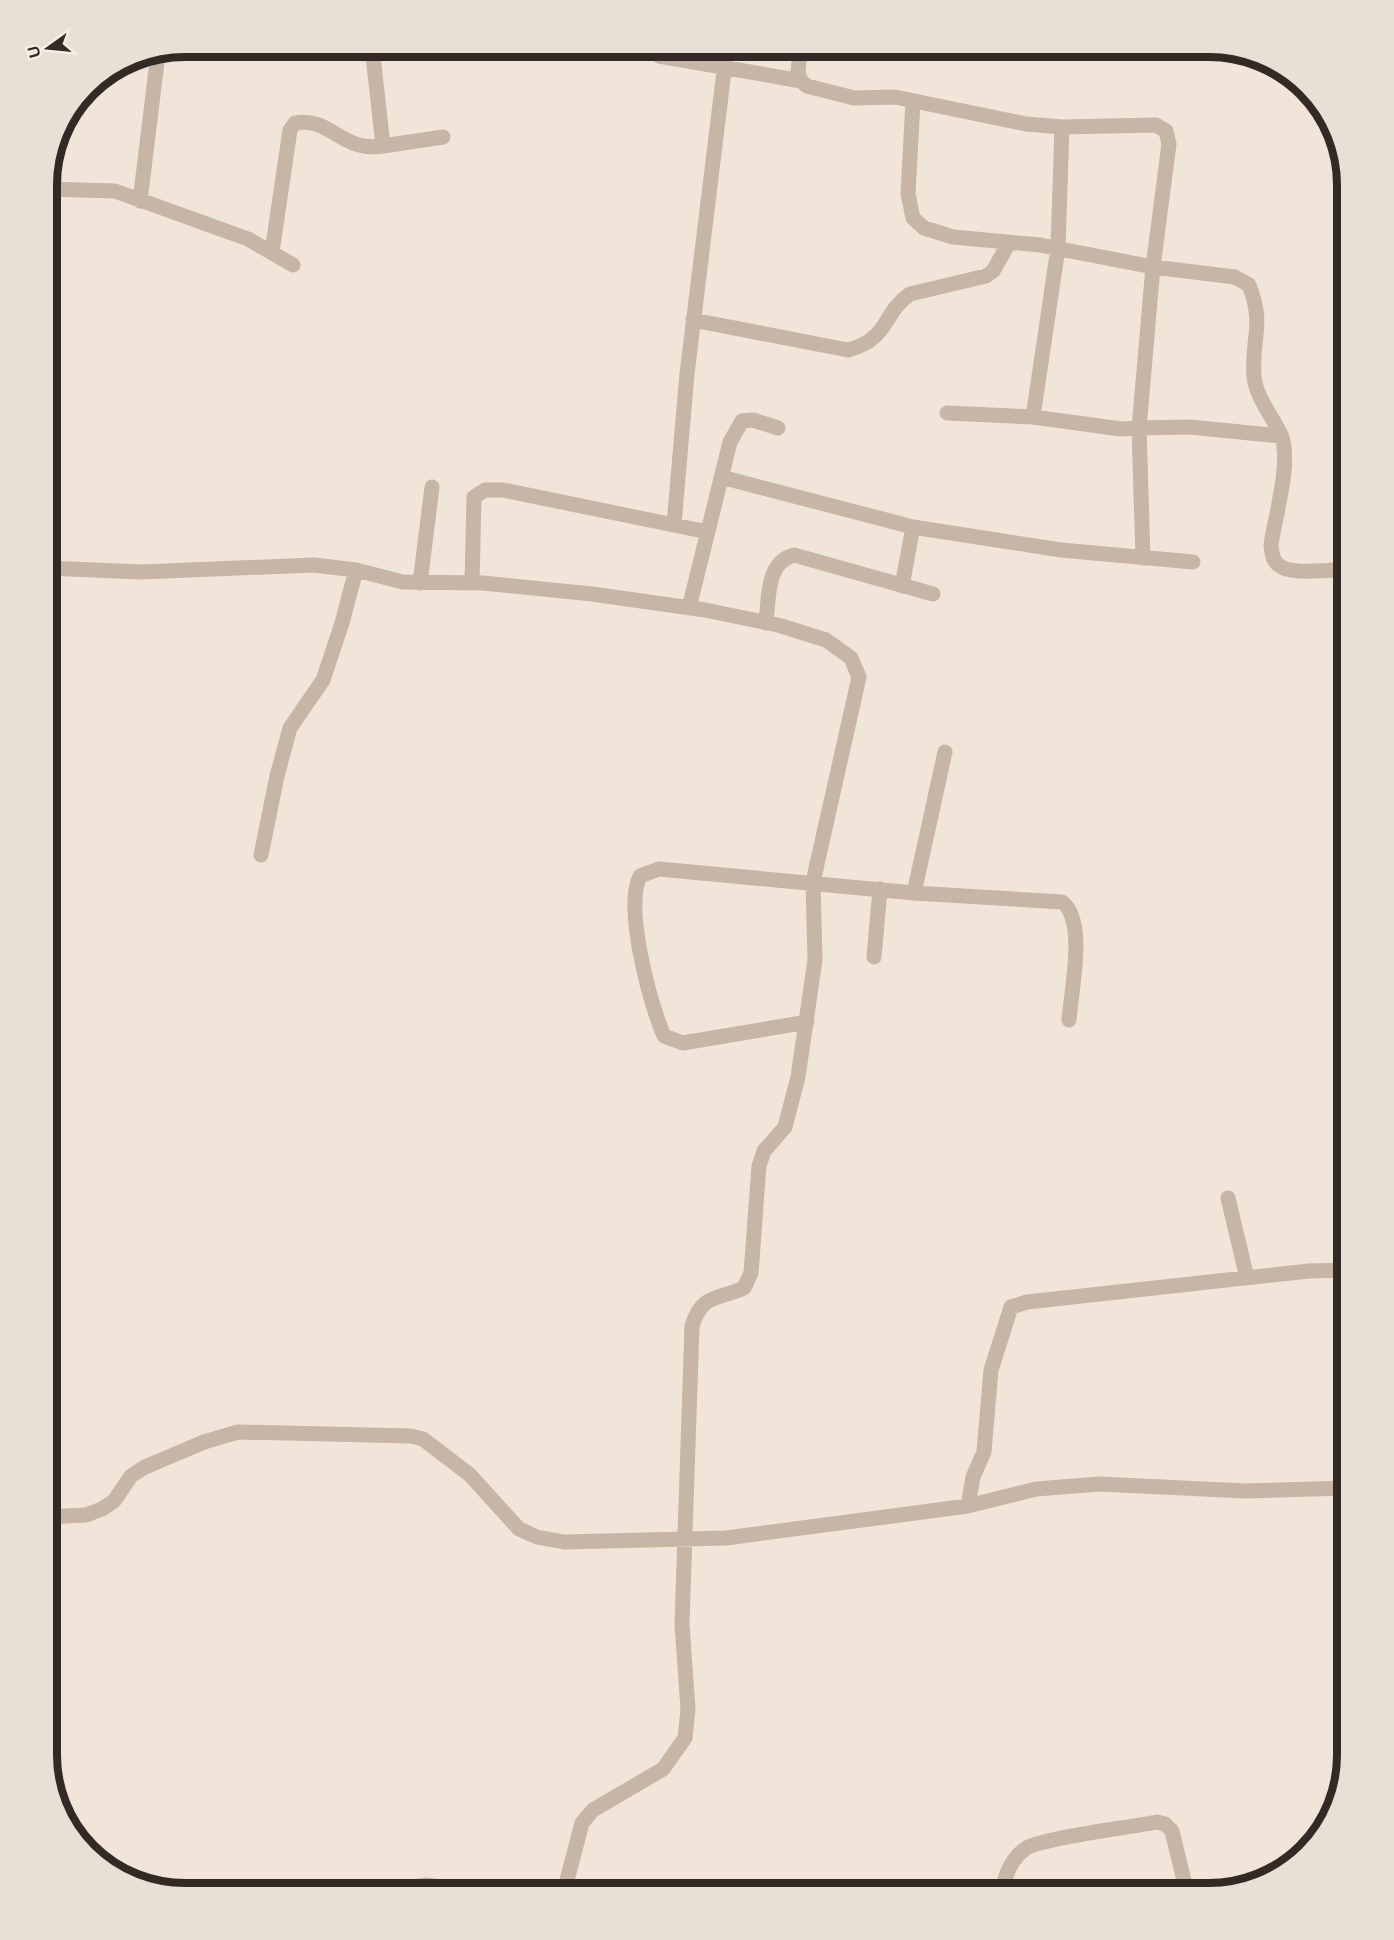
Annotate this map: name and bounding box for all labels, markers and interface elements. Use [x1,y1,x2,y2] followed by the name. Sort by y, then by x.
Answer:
[18,18,78,78] north arrow
[24,44,44,60] text: U

